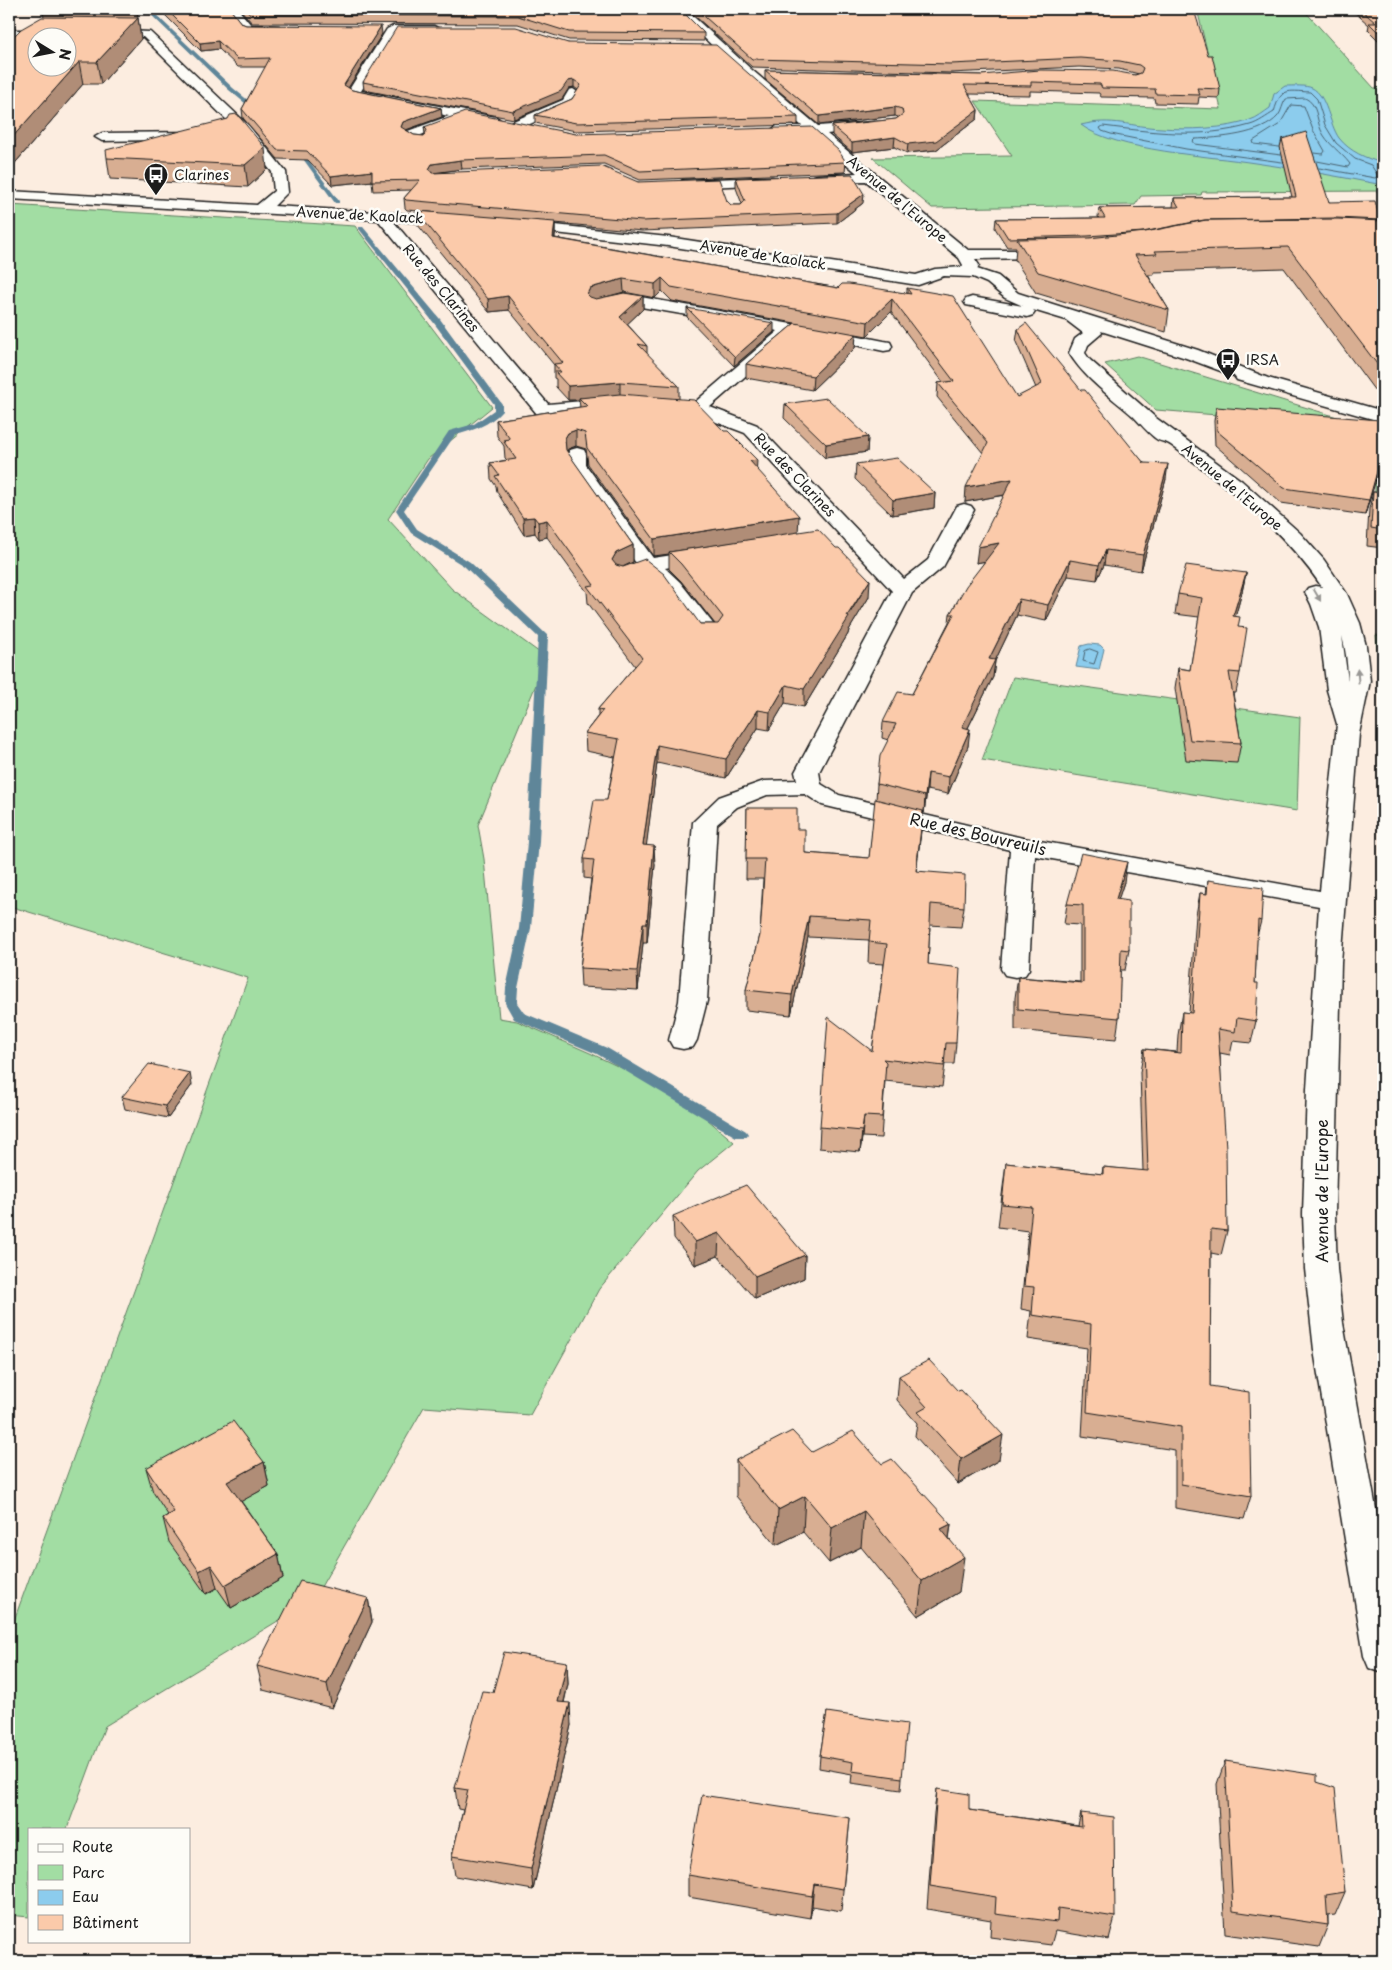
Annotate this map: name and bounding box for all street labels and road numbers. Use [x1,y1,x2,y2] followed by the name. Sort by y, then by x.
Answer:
[842,150,952,247] street label: Avenue de l'Europe
[296,201,425,228] street label: Avenue de Kaolack
[699,234,828,275] street label: Avenue de Kaolack
[398,239,485,336] street label: Rue des Clarines
[750,428,841,521] street label: Rue des Clarines
[1177,438,1287,535] street label: Avenue de l'Europe
[908,806,1049,860] street label: Rue des Bouvreuils
[1309,1119,1333,1263] street label: Avenue de l'Europe

